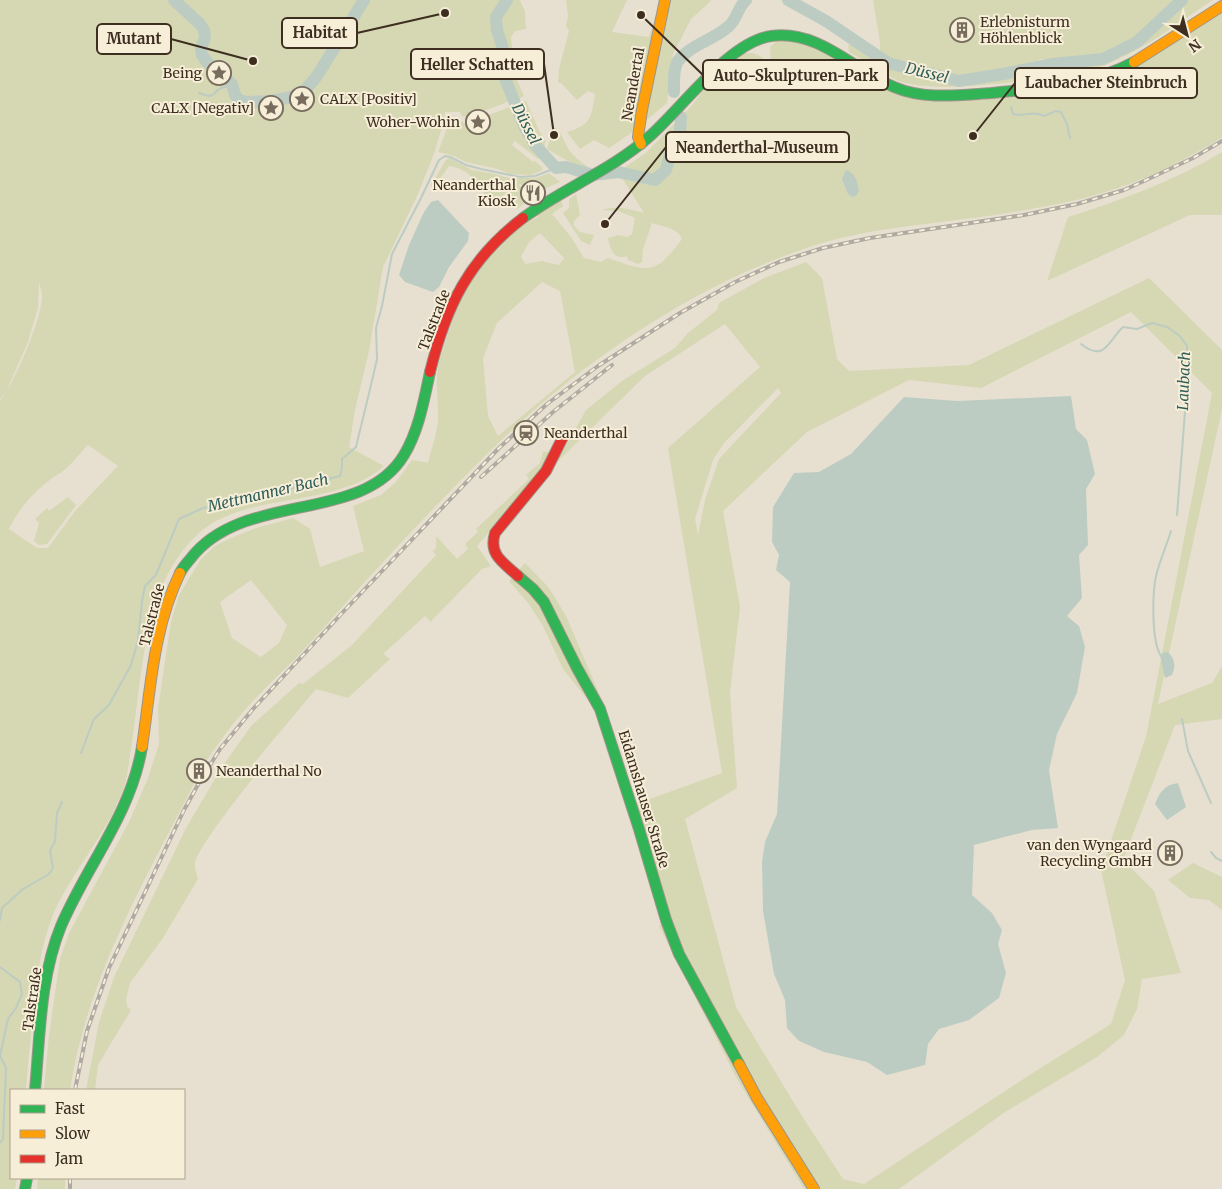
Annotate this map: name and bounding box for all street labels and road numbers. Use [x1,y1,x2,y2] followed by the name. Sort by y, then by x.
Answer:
[618,45,648,122] street label: Neandertal
[414,287,454,353] street label: Talstraße
[136,582,168,648] street label: Talstraße
[614,728,674,870] street label: Eidamshauser Straße
[19,966,45,1032] street label: Talstraße

